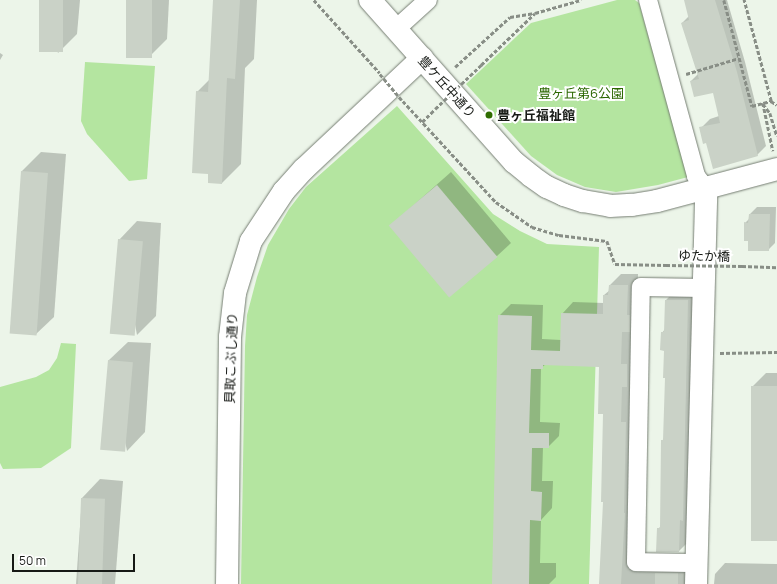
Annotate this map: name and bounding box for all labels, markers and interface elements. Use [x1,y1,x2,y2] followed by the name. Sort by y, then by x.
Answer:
[415,53,479,121] street label: 豊ケ丘中通り
[538,85,624,101] park label: 豊ヶ丘第6公園
[497,107,575,123] place label: 豊ヶ丘福祉館
[484,110,494,120] marker: 豊ヶ丘福祉館
[678,248,730,264] street label: ゆたか橋
[222,312,240,404] street label: 貝取こぶし通り
[14,546,137,572] scale bar
[19,552,46,569] text: 50 m

